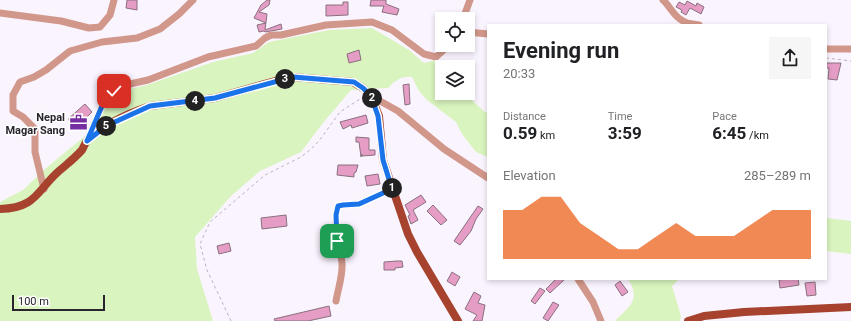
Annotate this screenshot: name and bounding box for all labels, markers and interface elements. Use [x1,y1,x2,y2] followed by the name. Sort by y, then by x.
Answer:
[435,12,475,100] map controls
[435,12,475,52] button: locate
[769,37,811,79] button: share
[503,38,619,63] text: Evening run
[435,60,475,100] button: layers
[503,66,535,81] text: 20:33
[275,69,295,89] pin: 3
[282,72,288,85] text: 3
[97,74,131,108] pin
[103,80,125,102] icon: check
[362,88,382,108] pin: 2
[185,91,205,111] pin: 4
[369,91,375,104] text: 2
[192,94,198,107] text: 4
[503,110,546,123] text: Distance
[608,110,632,123] text: Time
[712,110,737,123] text: Pace
[5,111,65,137] place label: Nepal Magar Sang
[68,113,88,133] office icon: Nepal Magar Sang
[96,116,116,136] pin: 5
[103,119,109,132] text: 5
[503,123,537,143] text: 0.59
[608,123,642,143] text: 3:59
[712,123,746,143] text: 6:45
[537,129,555,142] text: km
[746,129,769,142] text: /km
[503,168,556,183] text: Elevation
[744,168,811,183] text: 285–289 m
[382,178,402,198] pin: 1
[389,181,395,194] text: 1
[320,224,354,258] pin
[326,230,348,252] icon: arrive
[12,293,105,312] scale bar
[18,295,49,308] text: 100 m

